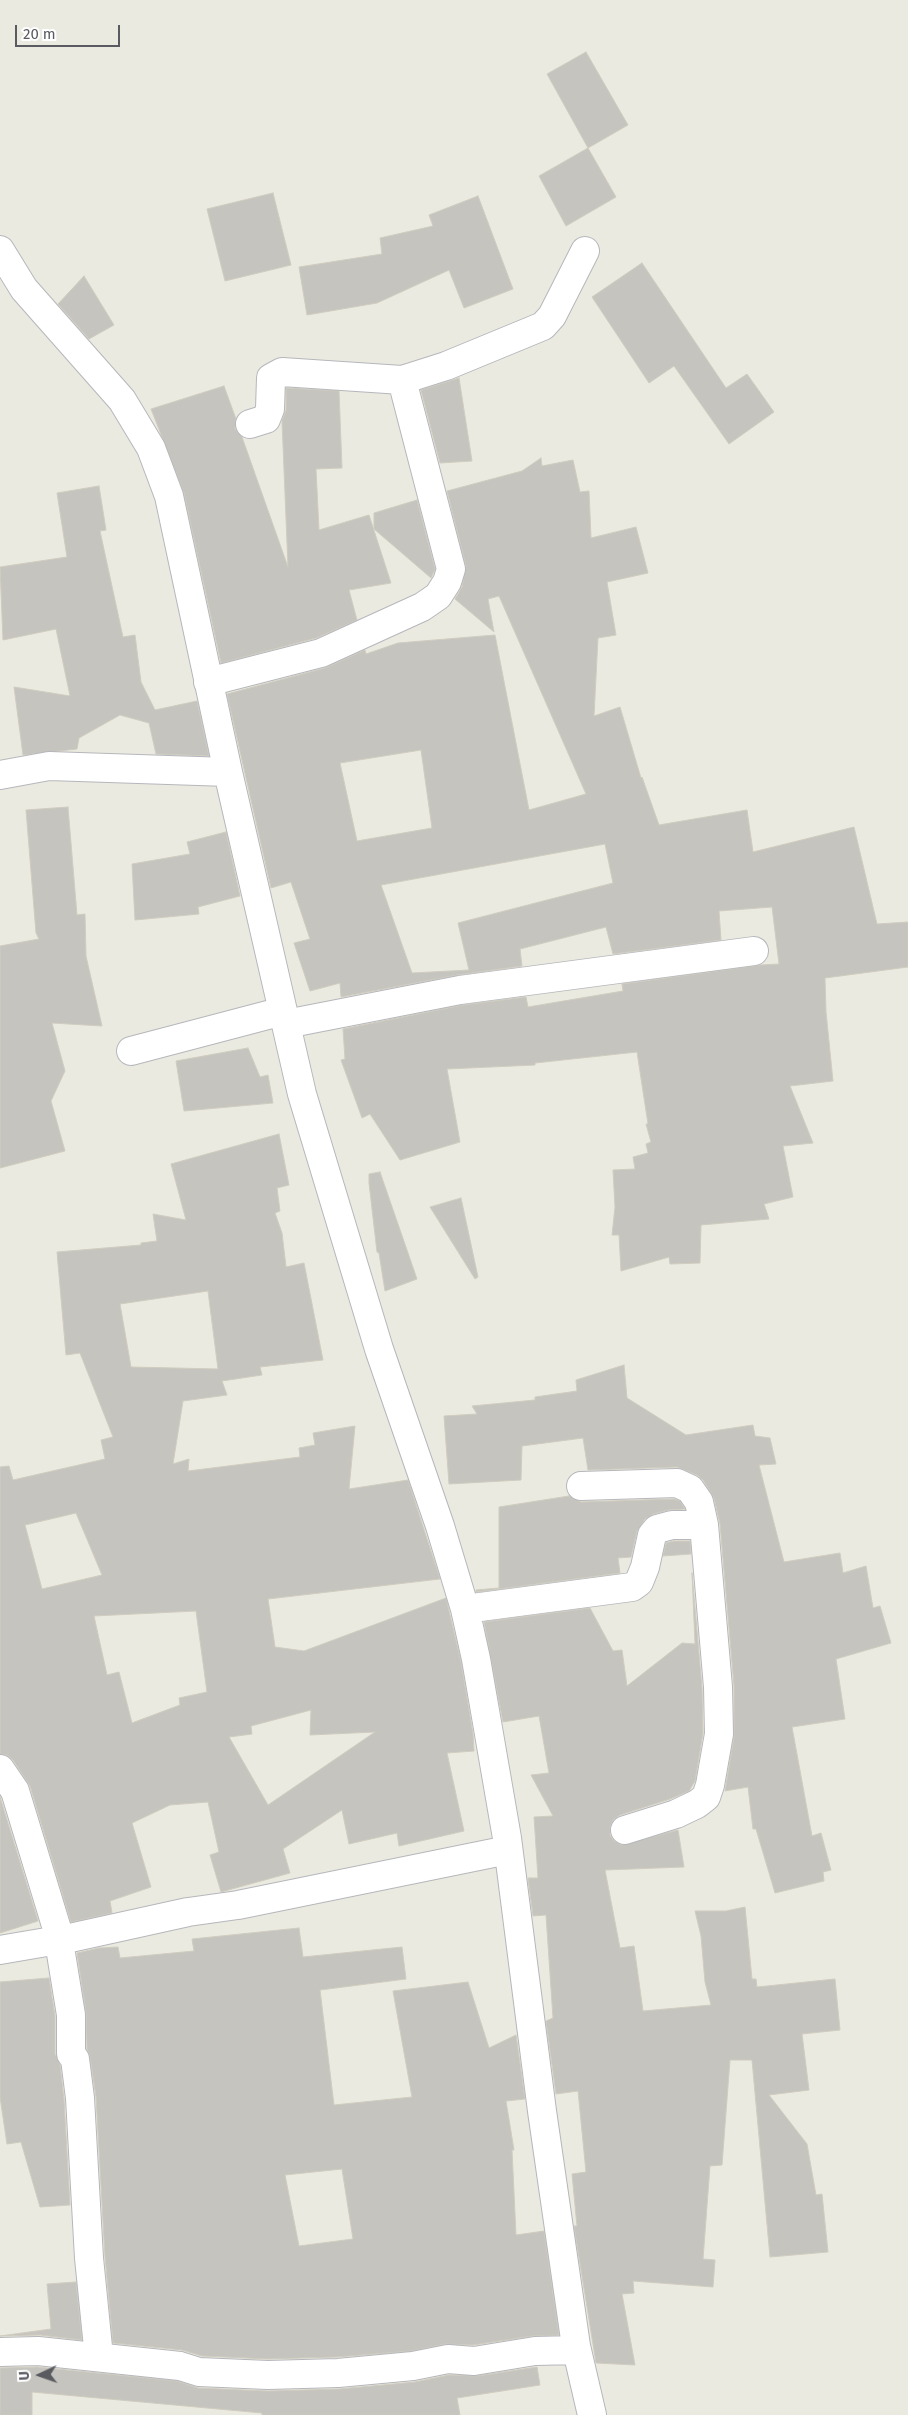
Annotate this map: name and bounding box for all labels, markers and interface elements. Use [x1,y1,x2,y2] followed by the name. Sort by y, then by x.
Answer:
[18,15,122,47] scale bar
[23,25,56,43] text: 20 m
[15,2350,65,2400] north arrow
[16,2371,33,2381] text: U

